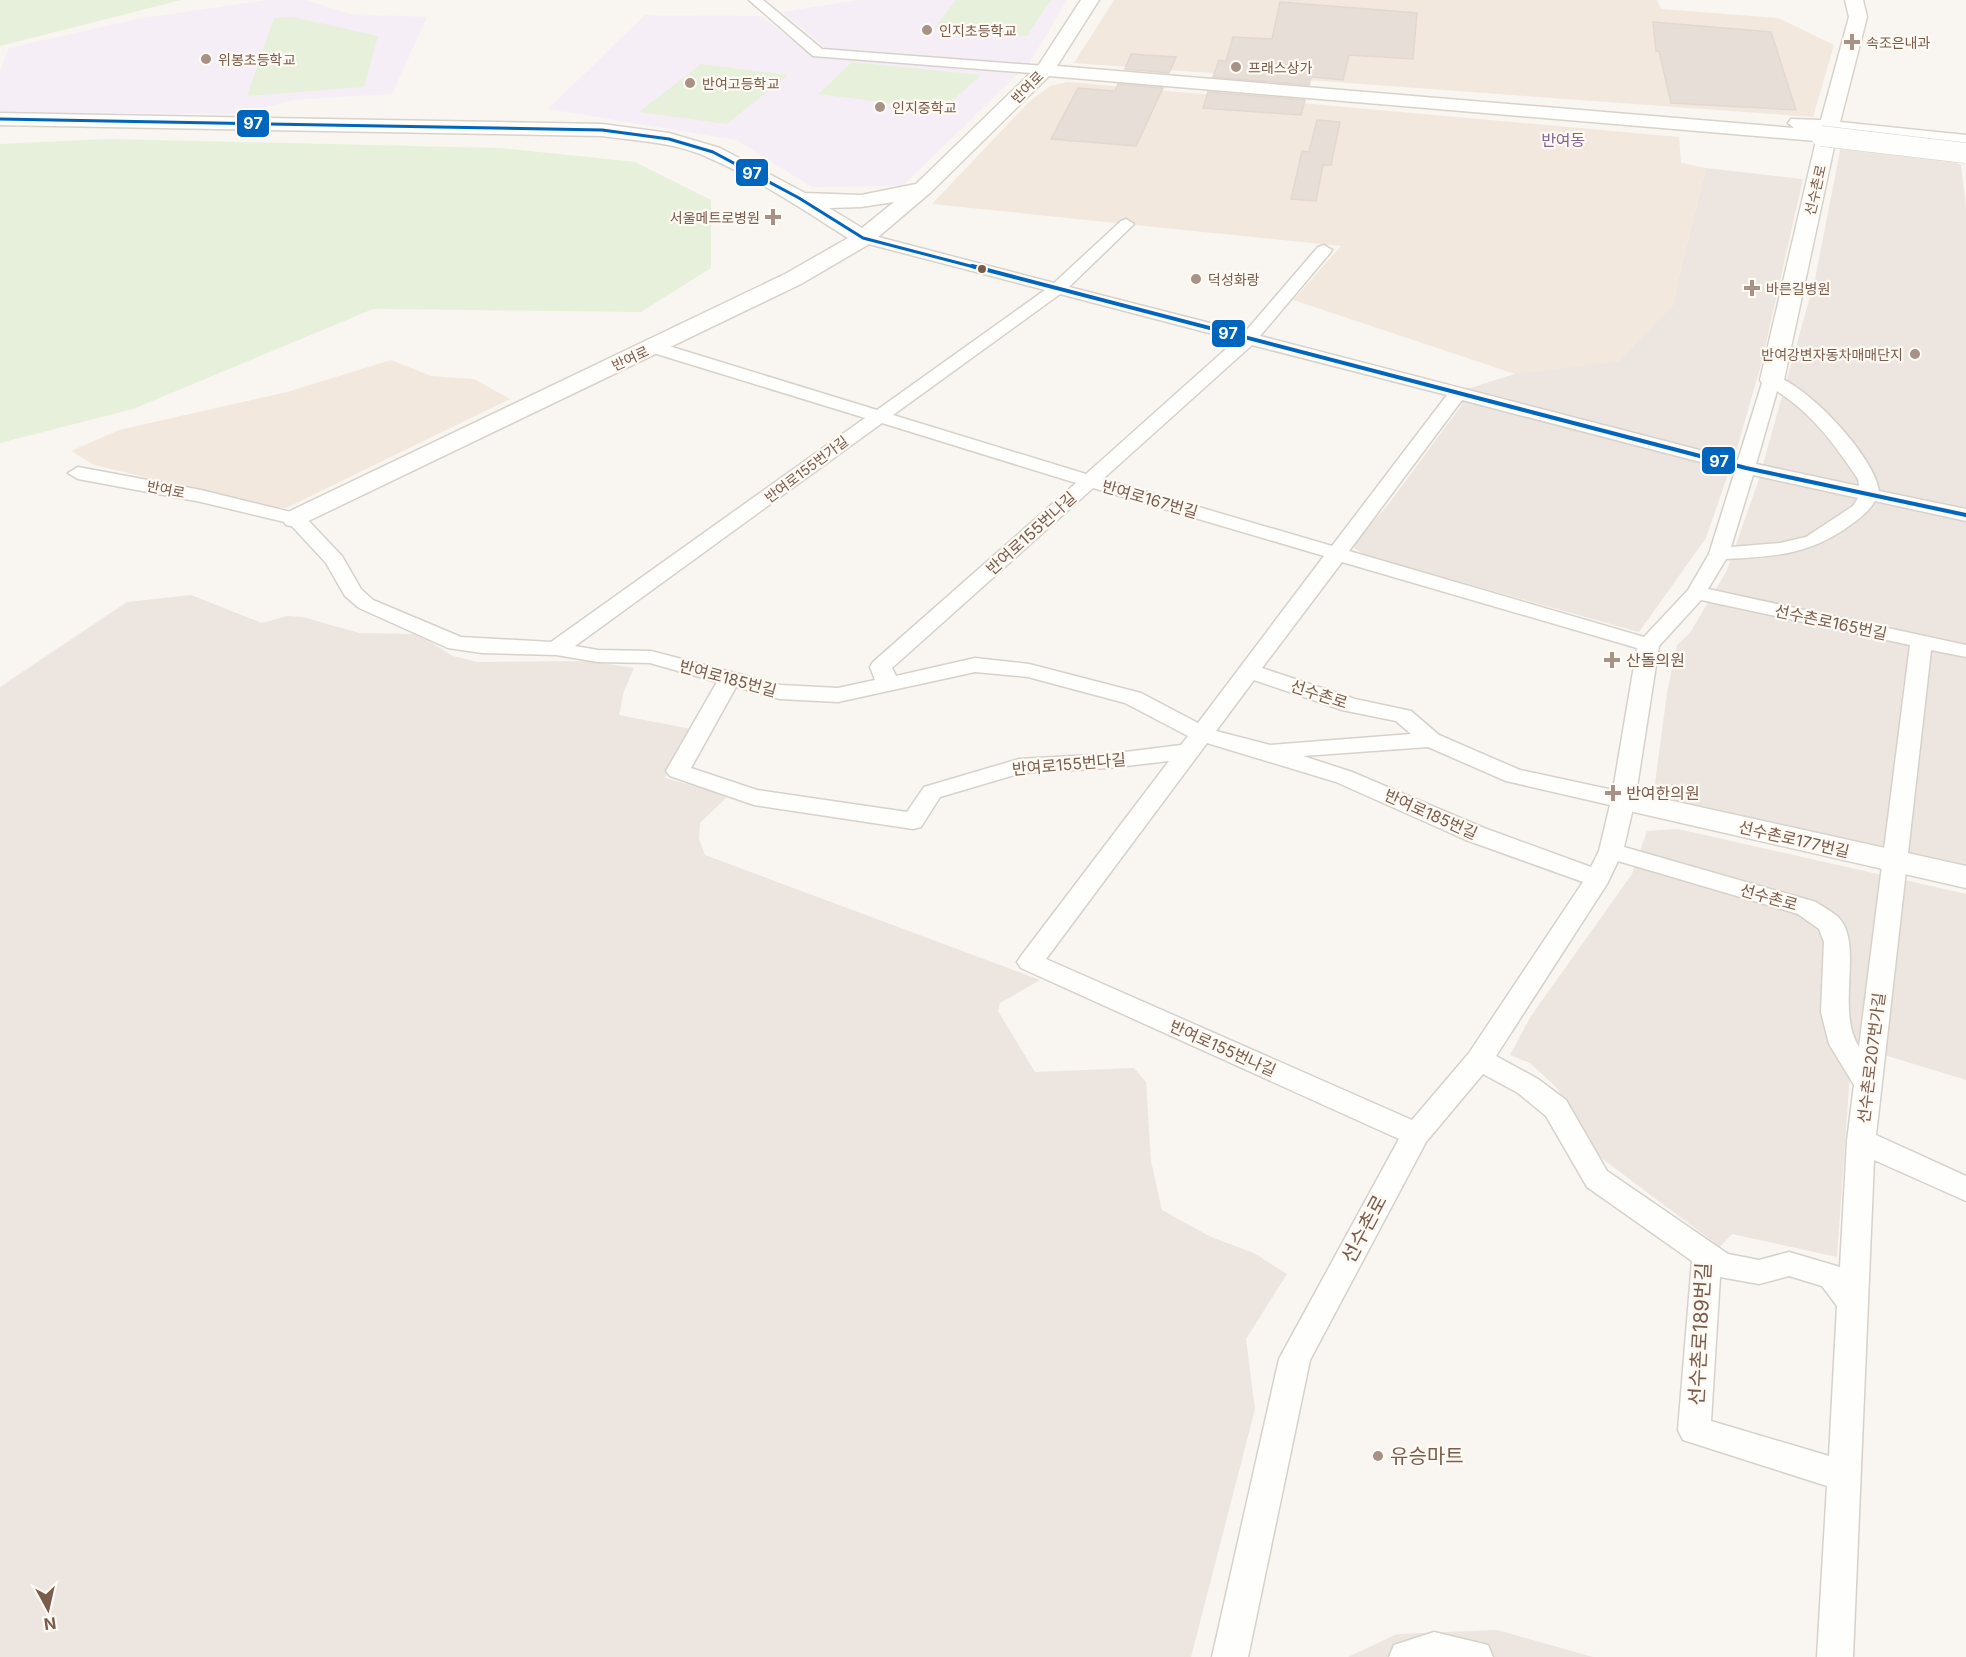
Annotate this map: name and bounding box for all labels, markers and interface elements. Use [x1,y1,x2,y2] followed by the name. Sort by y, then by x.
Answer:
[939,22,1016,39] place label: 인지초등학교
[920,23,934,37] marker: 인지초등학교
[1843,33,1861,51] marker: 속조은내과
[1866,34,1931,51] place label: 속조은내과
[218,51,295,68] place label: 위봉초등학교
[199,52,213,66] marker: 위봉초등학교
[1248,59,1313,76] place label: 프래스상가
[1229,60,1243,74] marker: 프래스상가
[1007,67,1047,107] street label: 반여로
[702,75,779,92] place label: 반여고등학교
[683,76,697,90] marker: 반여고등학교
[892,99,957,116] place label: 인지중학교
[873,100,887,114] marker: 인지중학교
[236,109,270,138] line badge: 97
[243,113,263,133] text: 97
[1541,130,1585,150] district label: 반여동
[735,158,769,187] line badge: 97
[742,163,762,183] text: 97
[1801,163,1829,217] street label: 선수촌로
[764,208,782,226] marker: 서울메트로병원
[670,209,760,226] place label: 서울메트로병원
[976,263,988,275] unlabelled marker
[1208,271,1260,288] place label: 덕성화랑
[1189,272,1203,286] marker: 덕성화랑
[1743,279,1761,297] marker: 바른길병원
[1766,280,1830,297] place label: 바른길병원
[1211,319,1246,348] line badge: 97
[1218,323,1238,343] text: 97
[609,342,651,374] street label: 반여로
[1761,346,1903,363] place label: 반여강변자동차매매단지
[1908,347,1922,361] marker: 반여강변자동차매매단지
[761,432,851,506] street label: 반여로155번가길
[1701,446,1736,475] line badge: 97
[1709,451,1729,471] text: 97
[1100,476,1200,522] street label: 반여로167번길
[145,477,187,501] street label: 반여로
[982,487,1080,579] street label: 반여로155번나길
[1773,600,1889,644] street label: 선수촌로165번길
[1626,650,1685,670] place label: 산돌의원
[1603,651,1621,669] marker: 산돌의원
[677,655,779,701] street label: 반여로185번길
[1288,675,1350,713] street label: 선수촌로
[1011,749,1127,779] street label: 반여로155번다길
[1626,783,1700,803] place label: 반여한의원
[1604,784,1622,802] marker: 반여한의원
[1381,785,1481,843] street label: 반여로185번길
[1737,817,1851,861] street label: 선수촌로177번길
[1738,879,1800,915] street label: 선수촌로
[1853,991,1889,1125] street label: 선수촌로207번가길
[1167,1016,1279,1080] street label: 반여로155번나길
[1336,1191,1392,1267] street label: 선수촌로
[1684,1262,1716,1406] street label: 선수촌로189번길
[1390,1444,1464,1468] place label: 유승마트
[1371,1449,1385,1463] marker: 유승마트
[18,1579,78,1639] north arrow
[43,1613,58,1635] text: N

